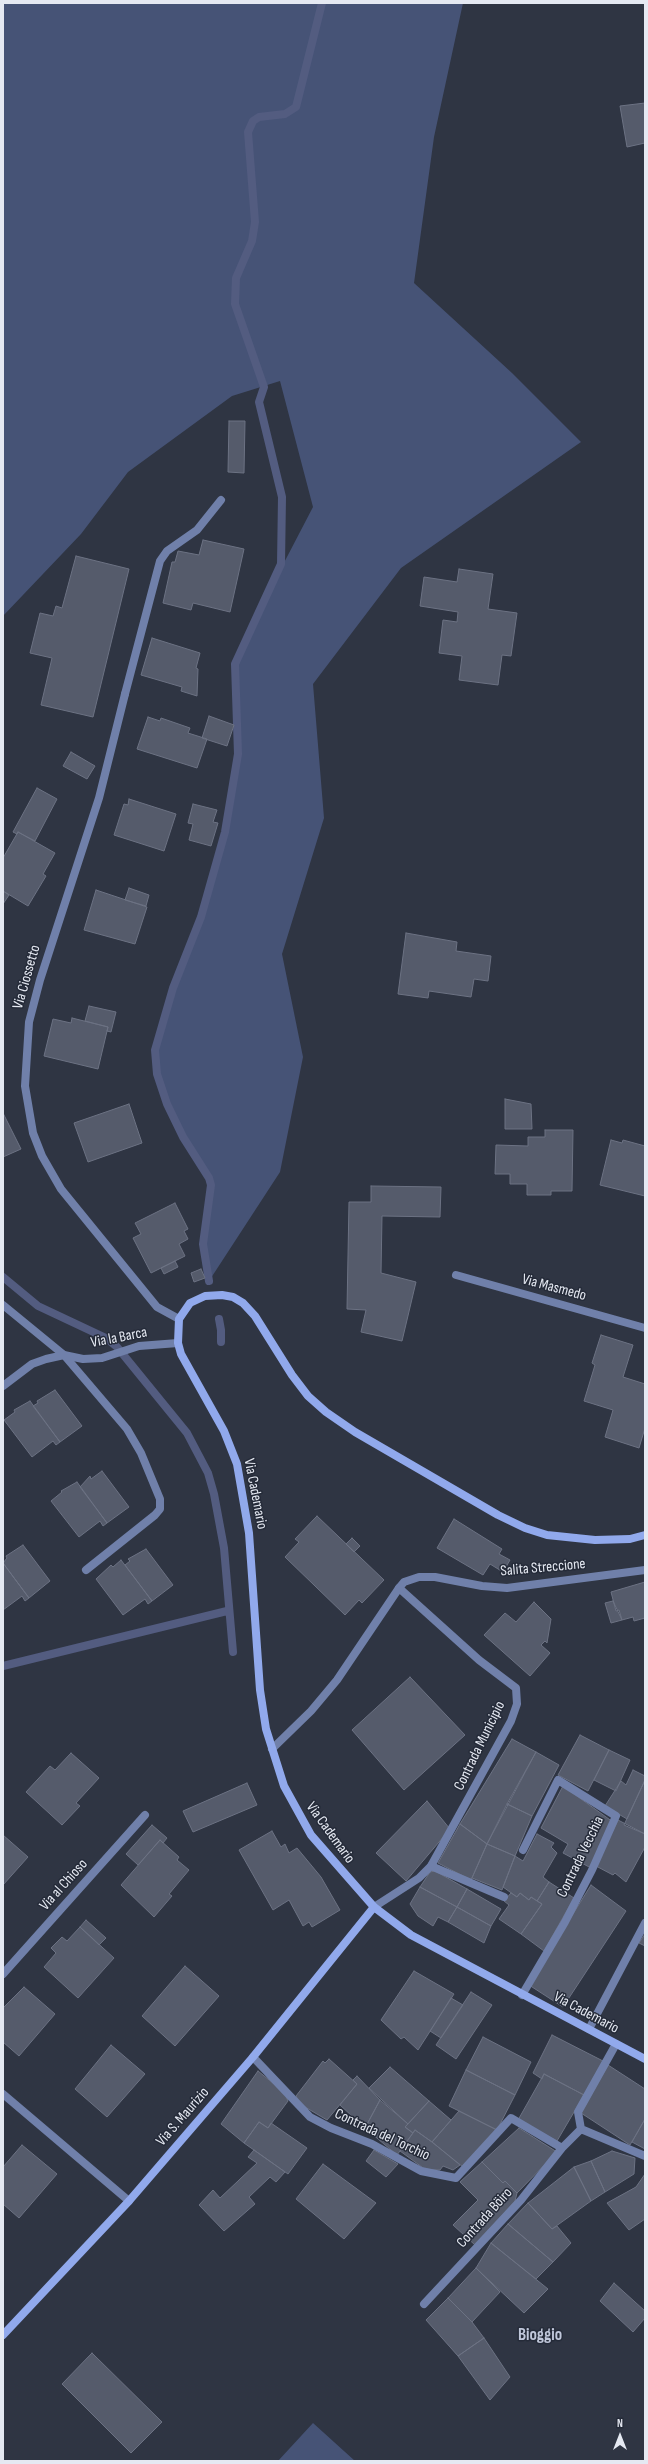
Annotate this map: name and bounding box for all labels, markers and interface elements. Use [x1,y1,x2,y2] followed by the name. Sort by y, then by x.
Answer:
[9,943,45,1011] street label: Via Ciossetto
[520,1271,588,1305] street label: Via Masmedo
[89,1324,149,1352] street label: Via la Barca
[239,1457,271,1531] street label: Via Cademario
[500,1555,586,1581] street label: Salita Streccione
[451,1698,509,1794] street label: Contrada Municipio
[302,1799,358,1867] street label: Via Cademario
[554,1814,608,1900] street label: Contrada Vecchia
[36,1856,92,1914] street label: Via al Chioso
[550,1988,622,2038] street label: Via Cademario
[153,2084,213,2150] street label: Via S. Maurizio
[332,2105,432,2165] street label: Contrada del Torchio
[453,2184,517,2252] street label: Contrada Böiro
[518,2326,562,2346] district label: Bioggio
[600,2416,640,2456] north arrow
[617,2417,623,2430] text: N

